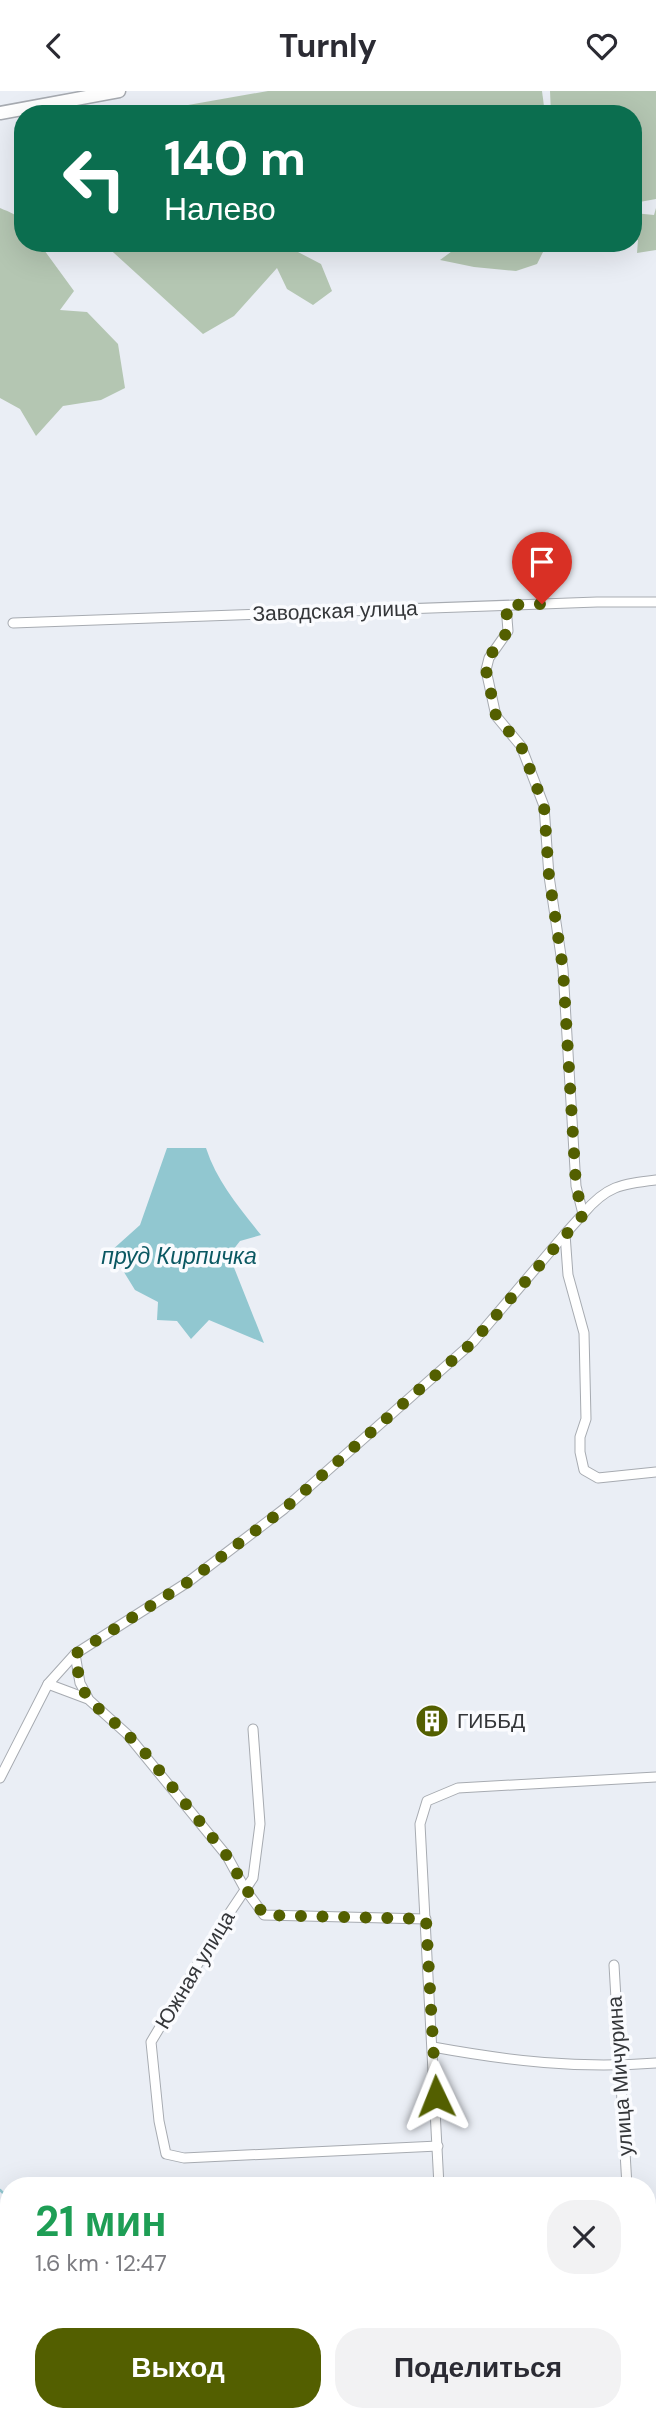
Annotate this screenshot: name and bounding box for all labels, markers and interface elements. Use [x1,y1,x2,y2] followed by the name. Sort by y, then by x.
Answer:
[279,25,377,67] text: Turnly
[35,27,73,65] icon: back
[583,27,621,65] icon: heart
[164,126,306,190] text: 140 m
[49,133,140,224] icon: left
[164,188,276,230] text: Налево
[512,532,572,604] pin
[523,543,561,581] icon: arrive
[252,594,418,628] street label: Заводская улица
[101,1241,257,1271] water label: пруд Кирпичка
[413,1702,451,1740] building icon: ГИББД
[457,1707,525,1735] place label: ГИББД
[149,1905,241,2034] street label: Южная улица
[600,1995,640,2157] street label: улица Мичурина
[399,2059,473,2133] position arrow
[35,2194,167,2249] text: 21 мин
[547,2200,621,2274] button: close
[35,2248,167,2278] text: 1.6 km · 12:47
[35,2328,321,2408] button: Выход
[335,2328,621,2408] button: Поделиться

